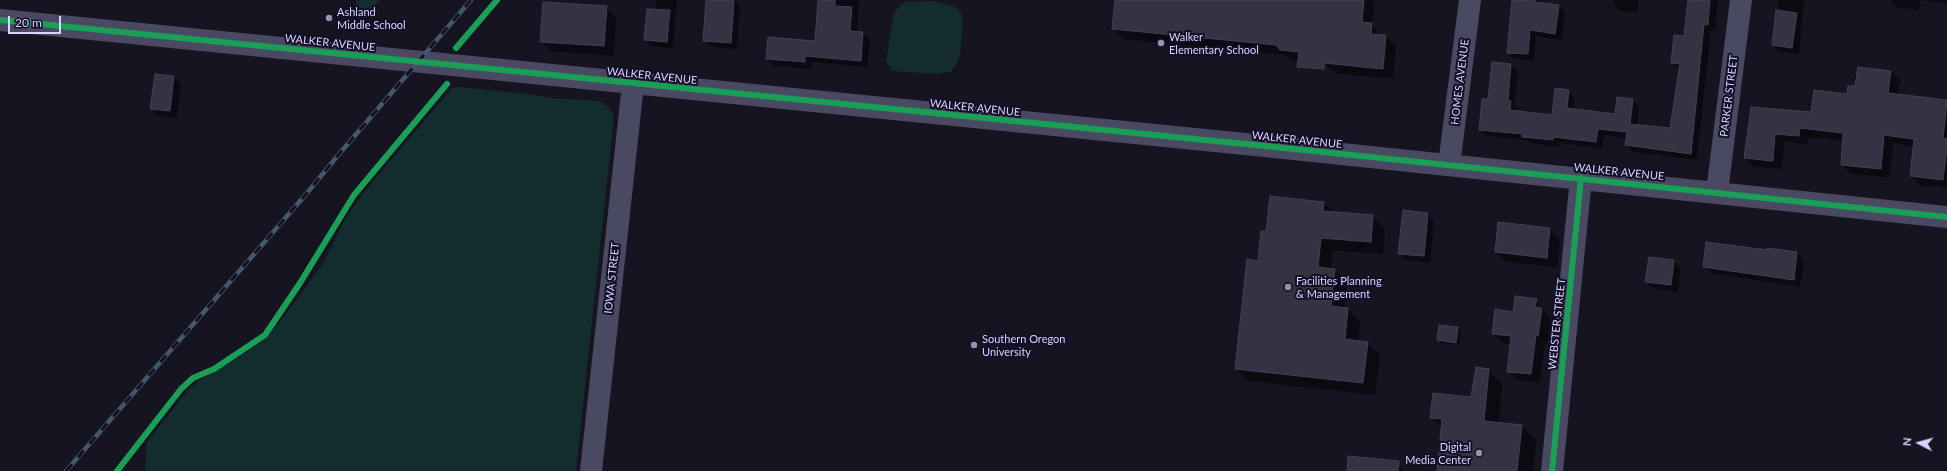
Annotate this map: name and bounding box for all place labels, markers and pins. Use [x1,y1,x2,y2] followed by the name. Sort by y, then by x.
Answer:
[337,5,406,31] place label: Ashland Middle School
[324,13,334,23] marker: Ashland Middle School
[1169,30,1259,56] place label: Walker Elementary School
[1156,38,1166,48] marker: Walker Elementary School
[1296,274,1382,300] place label: Facilities Planning & Management
[1283,282,1293,292] marker: Facilities Planning & Management
[982,332,1065,358] place label: Southern Oregon University
[969,340,979,350] marker: Southern Oregon University
[1405,440,1471,466] place label: Digital Media Center
[1474,448,1484,458] marker: Digital Media Center

